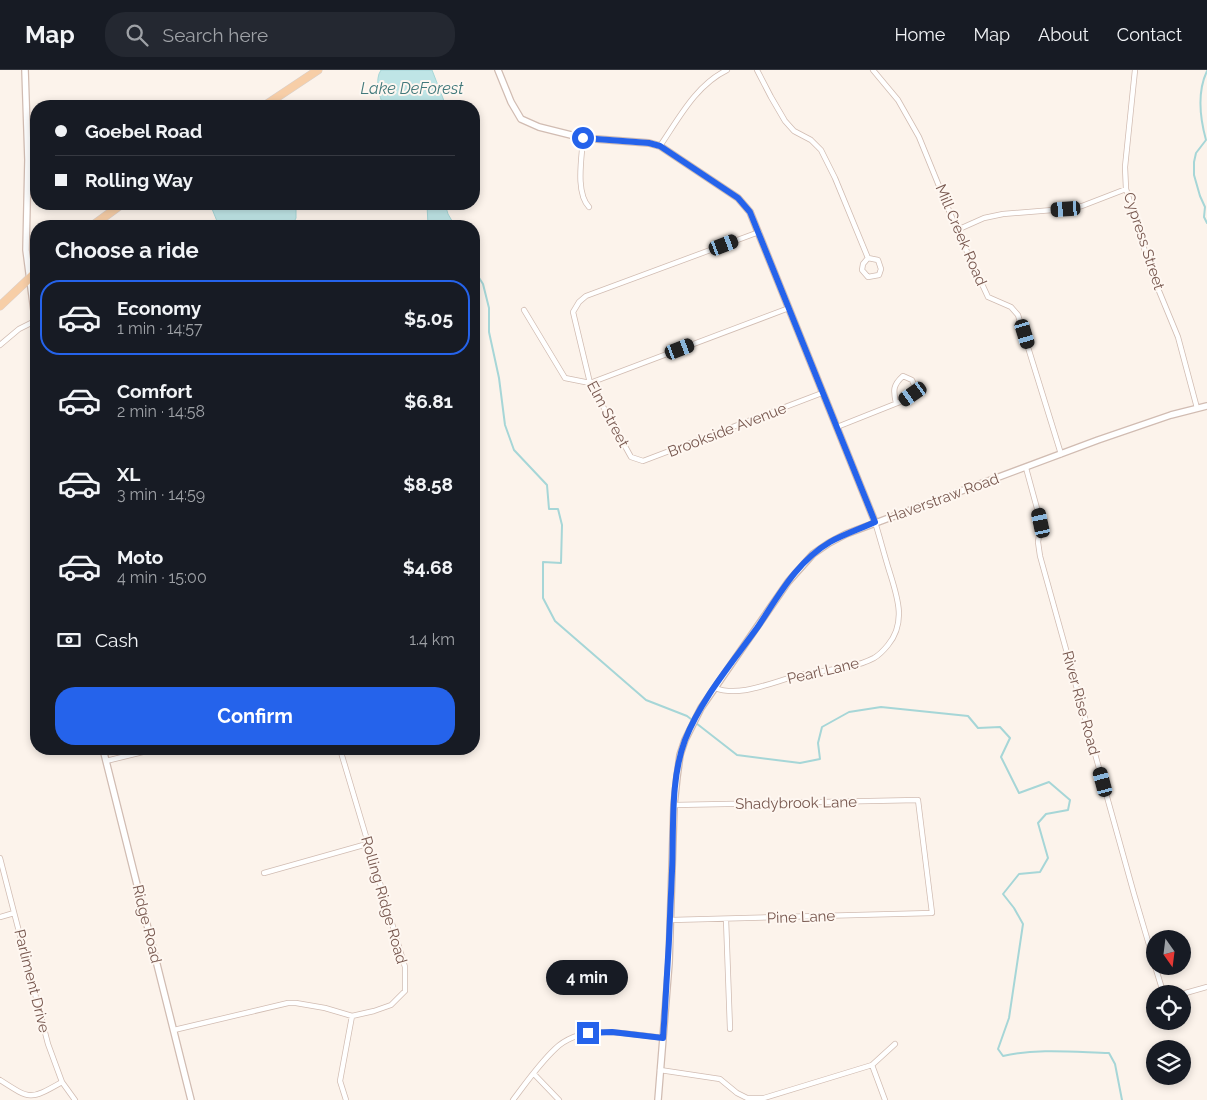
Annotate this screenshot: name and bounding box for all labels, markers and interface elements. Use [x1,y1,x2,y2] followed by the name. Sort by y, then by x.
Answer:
[105,12,455,57] search box
[25,20,75,49] text: Map
[123,21,151,49] icon: search
[163,24,268,46] text: Search here
[894,24,945,45] text: Home
[973,24,1010,45] text: Map
[1038,24,1089,45] text: About
[1117,24,1182,45] text: Contact
[361,79,464,98] water label: Lake DeForest
[85,120,202,142] text: Goebel Road
[572,127,594,149] route start
[85,169,193,191] text: Rolling Way
[931,181,991,289] street label: Mill Creek Road
[1120,190,1168,292] street label: Cypress Street
[1050,200,1081,218] car
[707,233,740,257] car
[55,237,199,263] text: Choose a ride
[57,295,102,340] icon: car
[117,297,201,319] text: Economy
[404,307,453,329] text: $5.05
[1013,317,1036,351] car
[117,319,202,338] text: 1 min · 14:57
[663,337,696,361] car
[57,378,102,423] icon: car
[583,378,633,450] street label: Elm Street
[896,379,929,409] car
[117,380,192,402] text: Comfort
[404,390,453,412] text: $6.81
[665,399,789,461] street label: Brookside Avenue
[117,402,205,421] text: 2 min · 14:58
[57,461,102,506] icon: car
[117,463,140,485] text: XL
[885,469,1001,527] street label: Haverstraw Road
[403,473,453,495] text: $8.58
[117,485,205,504] text: 3 min · 14:59
[1030,507,1051,539] car
[57,544,102,589] icon: car
[117,546,163,568] text: Moto
[403,556,453,578] text: $4.68
[117,568,207,587] text: 4 min · 15:00
[55,626,83,654] icon: cash
[95,629,139,651] text: Cash
[409,630,455,649] text: 1.4 km
[1058,649,1104,757] street label: River Rise Road
[785,654,861,688] street label: Pearl Lane
[55,687,455,745] button: Confirm
[1091,766,1114,798] car
[735,793,857,813] street label: Shadybrook Lane
[357,834,411,966] street label: Rolling Ridge Road
[129,883,165,965] street label: Ridge Road
[766,907,836,927] street label: Pine Lane
[10,927,54,1035] street label: Parliment Drive
[1146,930,1191,975] north arrow
[1146,930,1191,1085] map controls
[547,960,629,996] callout: 4 min
[566,968,608,987] text: 4 min
[1146,985,1191,1030] button: locate
[577,1022,599,1044] route end
[1146,1040,1191,1085] button: layers

